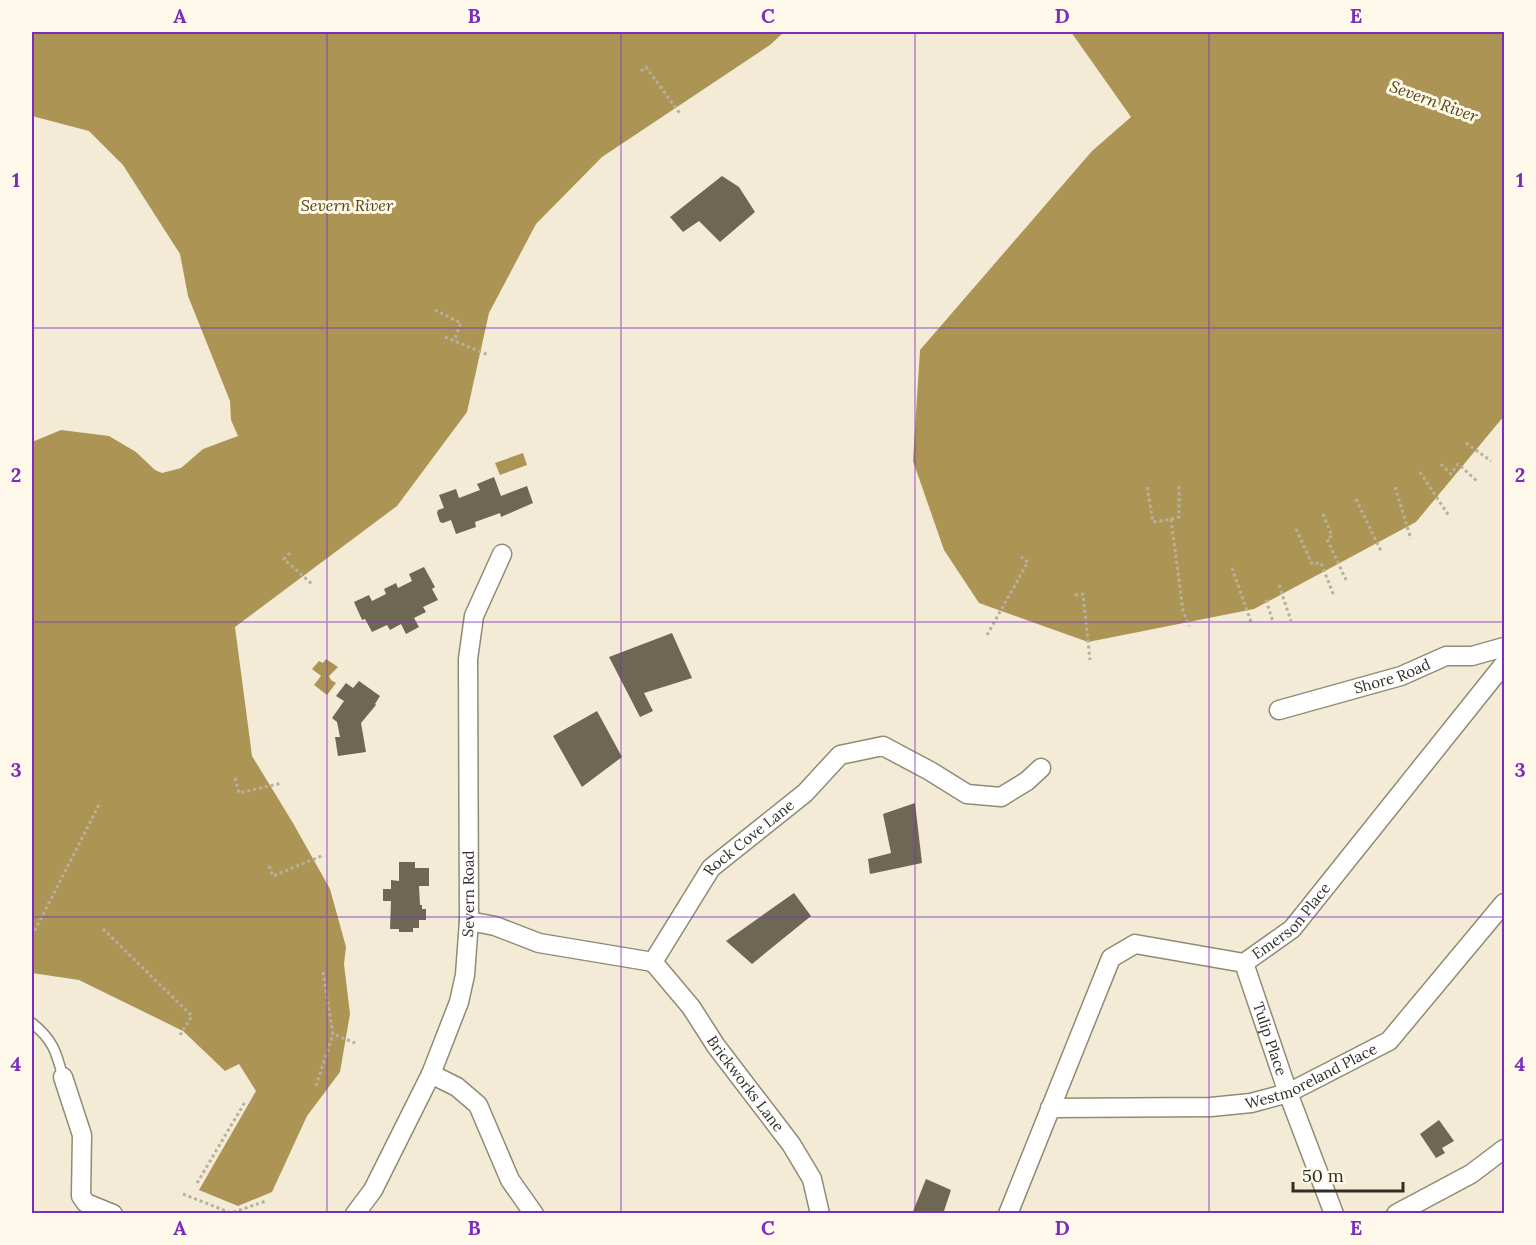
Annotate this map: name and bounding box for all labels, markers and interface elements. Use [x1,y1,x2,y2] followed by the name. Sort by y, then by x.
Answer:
[173,3,187,28] text: A
[467,3,481,28] text: B
[761,3,775,28] text: C
[1054,3,1070,28] text: D
[1350,3,1362,28] text: E
[1387,76,1482,126] water label: Severn River
[12,167,20,192] text: 1
[1516,167,1524,192] text: 1
[301,195,394,215] water label: Severn River
[11,462,21,487] text: 2
[1515,462,1525,487] text: 2
[1352,654,1433,698] street label: Shore Road
[10,757,22,782] text: 3
[1514,757,1526,782] text: 3
[699,795,798,879] street label: Rock Cove Lane
[458,850,478,938] street label: Severn Road
[1248,879,1334,963] street label: Emerson Place
[1249,999,1291,1078] street label: Tulip Place
[703,1032,788,1135] street label: Brickworks Lane
[1243,1039,1380,1113] street label: Westmoreland Place
[11,1051,22,1076] text: 4
[1515,1051,1526,1076] text: 4
[1293,1155,1402,1193] scale bar
[1302,1164,1344,1187] text: 50 m
[173,1215,187,1240] text: A
[467,1215,481,1240] text: B
[761,1215,775,1240] text: C
[1054,1215,1070,1240] text: D
[1350,1215,1362,1240] text: E

